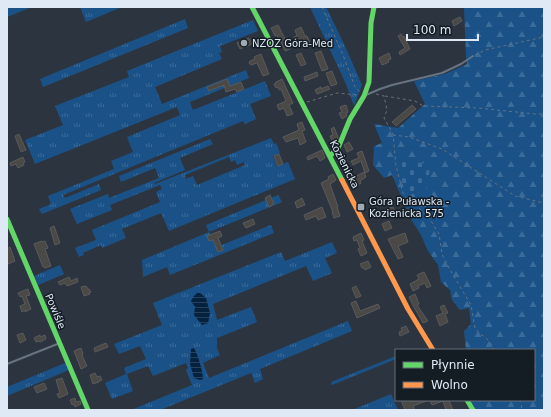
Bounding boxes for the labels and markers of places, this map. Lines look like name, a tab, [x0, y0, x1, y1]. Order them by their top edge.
marker: NZOZ Góra-Med	[239, 38, 249, 48]
place label: NZOZ Góra-Med	[252, 38, 333, 49]
place label: Góra Puławska - Kozienicka 575	[369, 196, 450, 219]
marker: Góra Puławska - Kozienicka 575	[356, 202, 366, 212]

